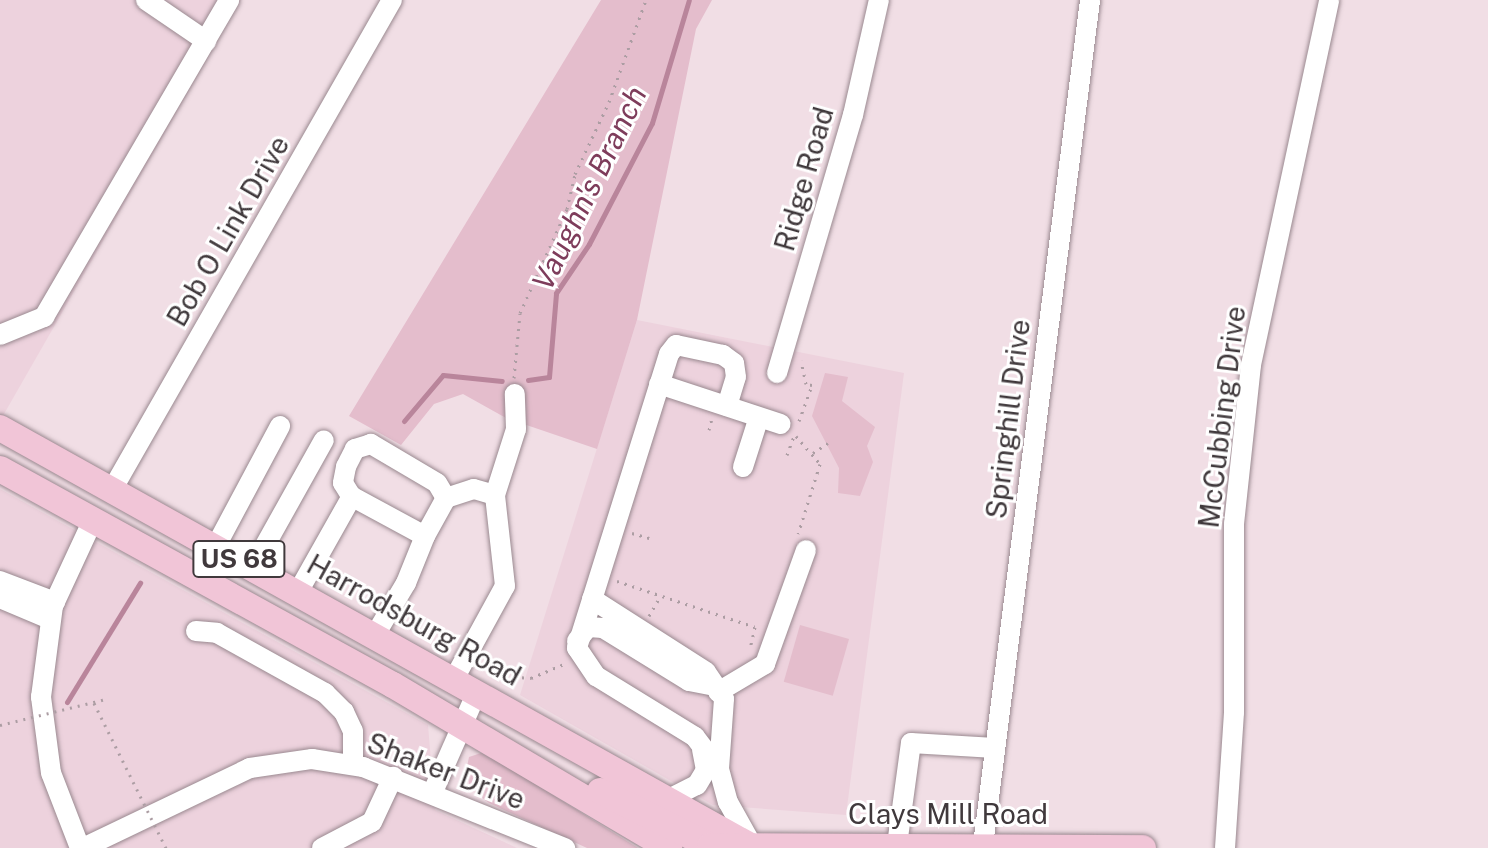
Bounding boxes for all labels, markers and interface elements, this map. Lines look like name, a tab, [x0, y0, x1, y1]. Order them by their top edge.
water label: Vaughn's Branch	[524, 80, 654, 296]
street label: Ridge Road	[767, 103, 841, 255]
street label: Bob O Link Drive	[160, 130, 296, 332]
street label: McCubbing Drive	[1192, 304, 1252, 530]
street label: Springhill Drive	[979, 317, 1037, 521]
road number: US 68	[191, 537, 287, 581]
street label: Harrodsburg Road	[301, 547, 527, 693]
street label: Shaker Drive	[362, 726, 530, 816]
street label: Clays Mill Road	[848, 797, 1048, 831]

